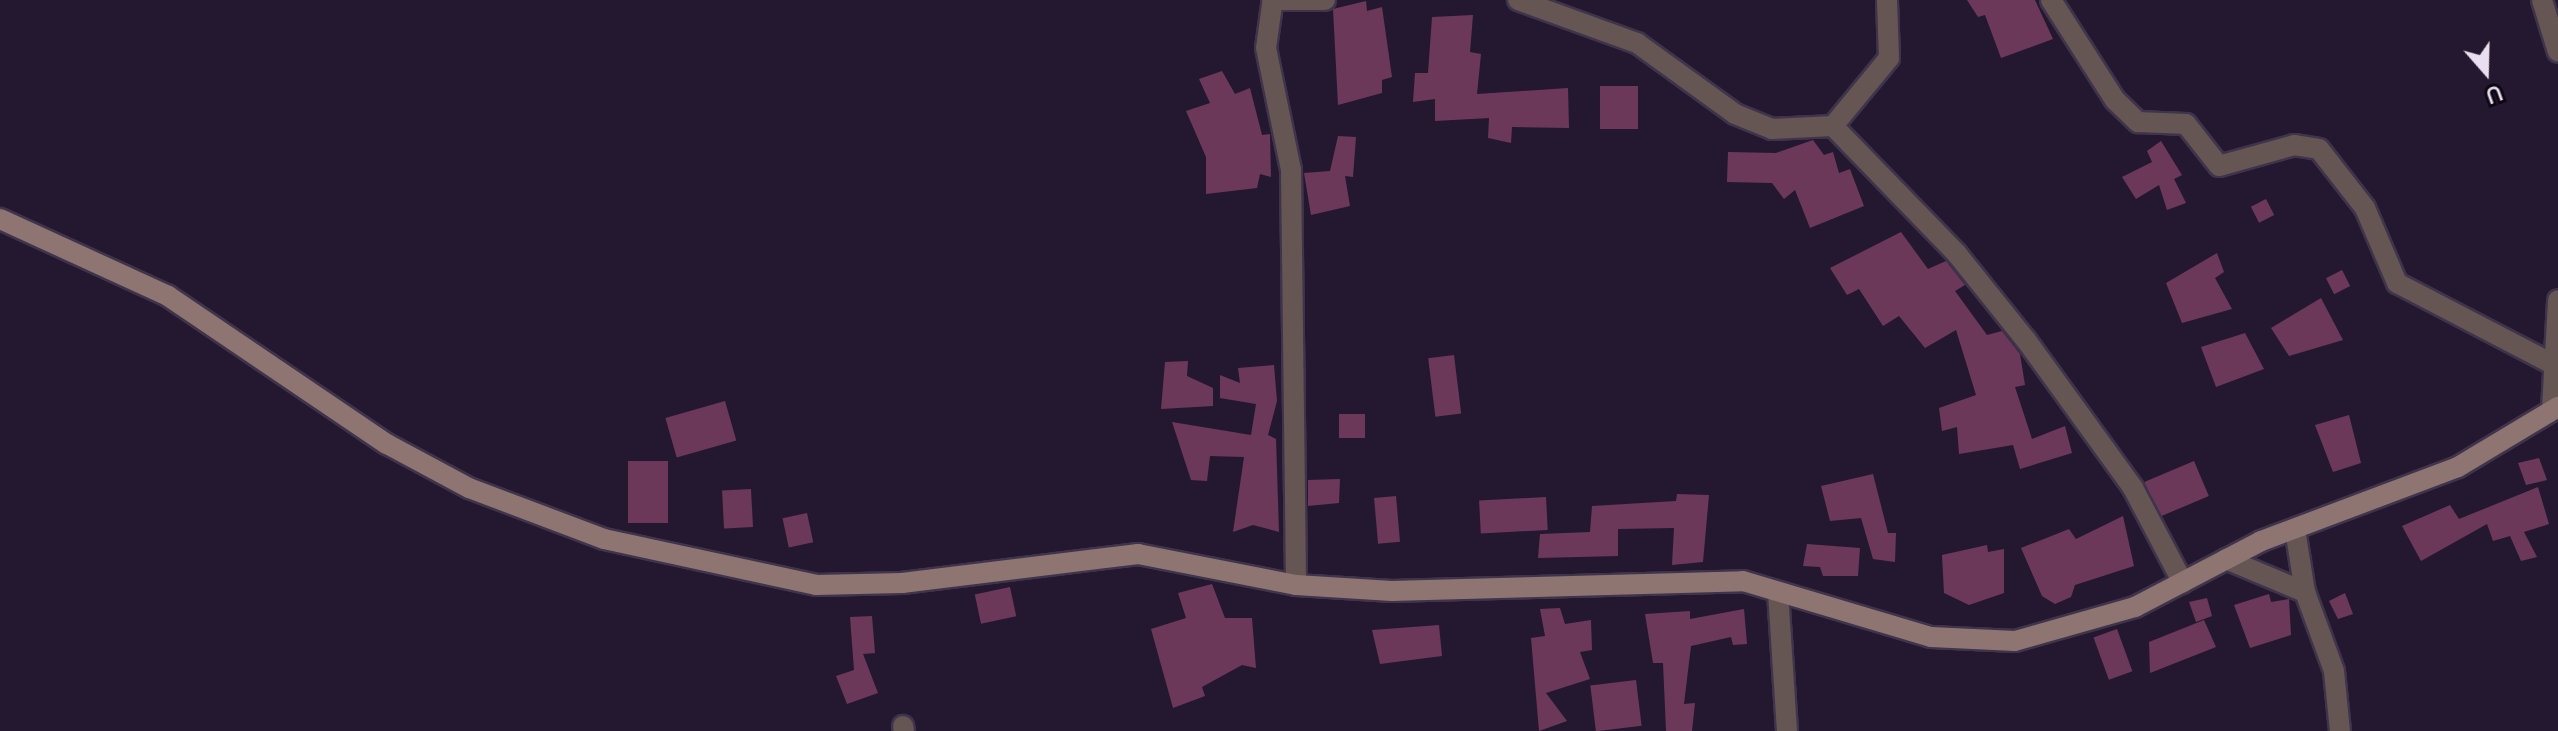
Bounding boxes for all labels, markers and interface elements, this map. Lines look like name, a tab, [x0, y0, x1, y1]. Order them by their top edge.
north arrow	[2446, 32, 2526, 112]
text: U	[2482, 78, 2507, 111]

